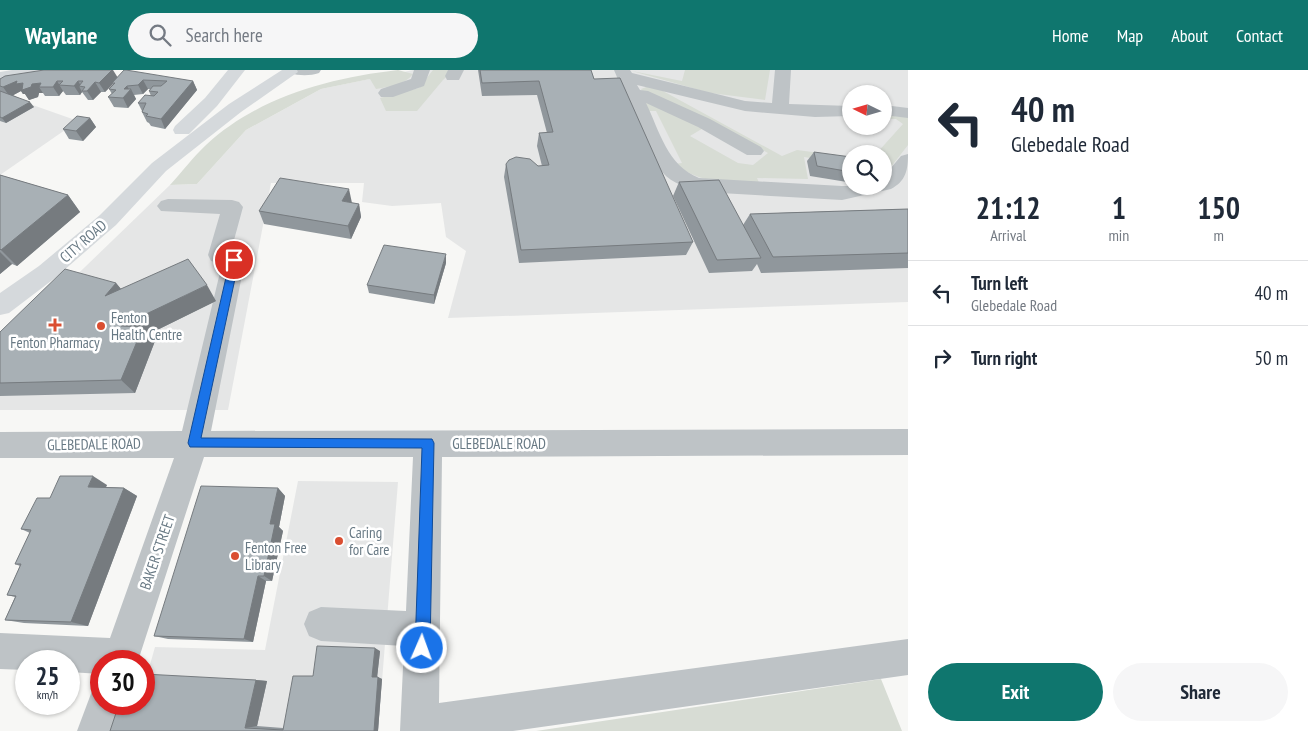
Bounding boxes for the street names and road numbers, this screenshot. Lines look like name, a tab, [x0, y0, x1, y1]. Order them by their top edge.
street label: CITY ROAD	[56, 215, 111, 267]
street label: GLEBEDALE ROAD	[47, 434, 141, 454]
street label: GLEBEDALE ROAD	[452, 434, 546, 453]
street label: BAKER STREET	[135, 512, 179, 592]

